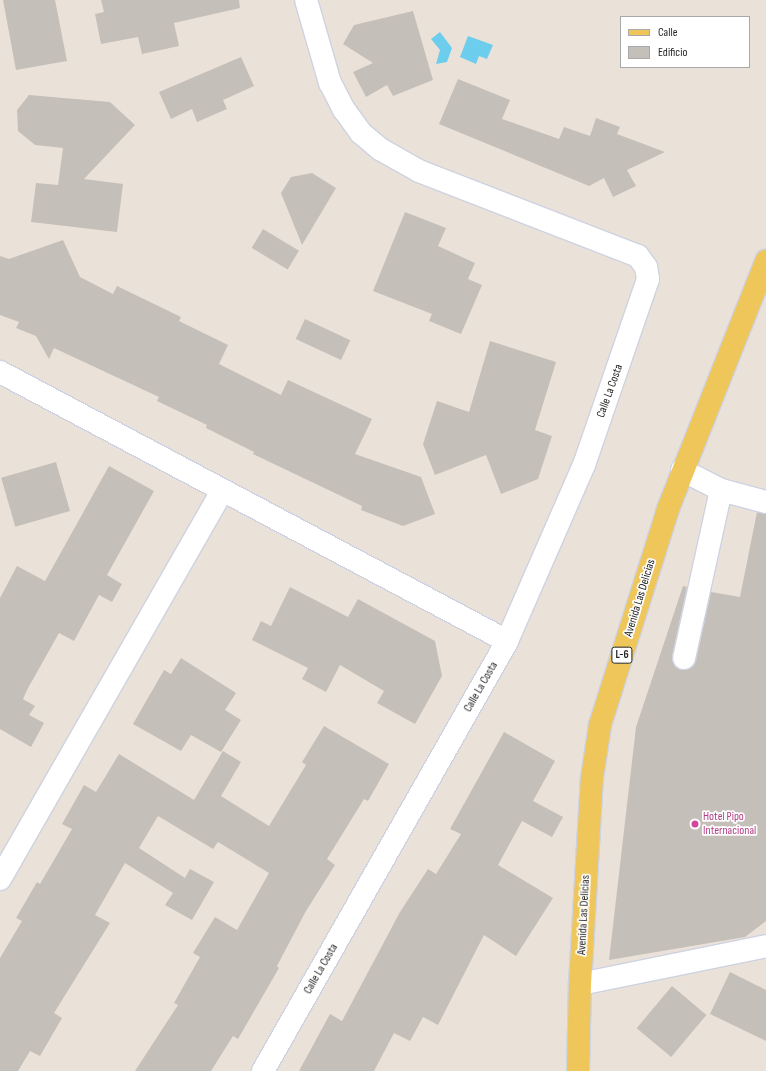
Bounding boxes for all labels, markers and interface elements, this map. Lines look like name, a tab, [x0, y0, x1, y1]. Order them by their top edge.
legend	[620, 16, 750, 68]
text: Calle	[658, 25, 678, 40]
text: Edificio	[658, 45, 687, 60]
street label: Calle La Costa	[594, 362, 626, 420]
street label: Avenida Las Delicias	[621, 558, 659, 638]
road number: L-6	[611, 646, 633, 664]
street label: Calle La Costa	[461, 659, 501, 715]
place label: Hotel Pipo Internacional	[703, 810, 756, 838]
marker: Hotel Pipo Internacional	[690, 819, 700, 829]
street label: Avenida Las Delicias	[575, 875, 593, 955]
street label: Calle La Costa	[301, 941, 341, 997]

